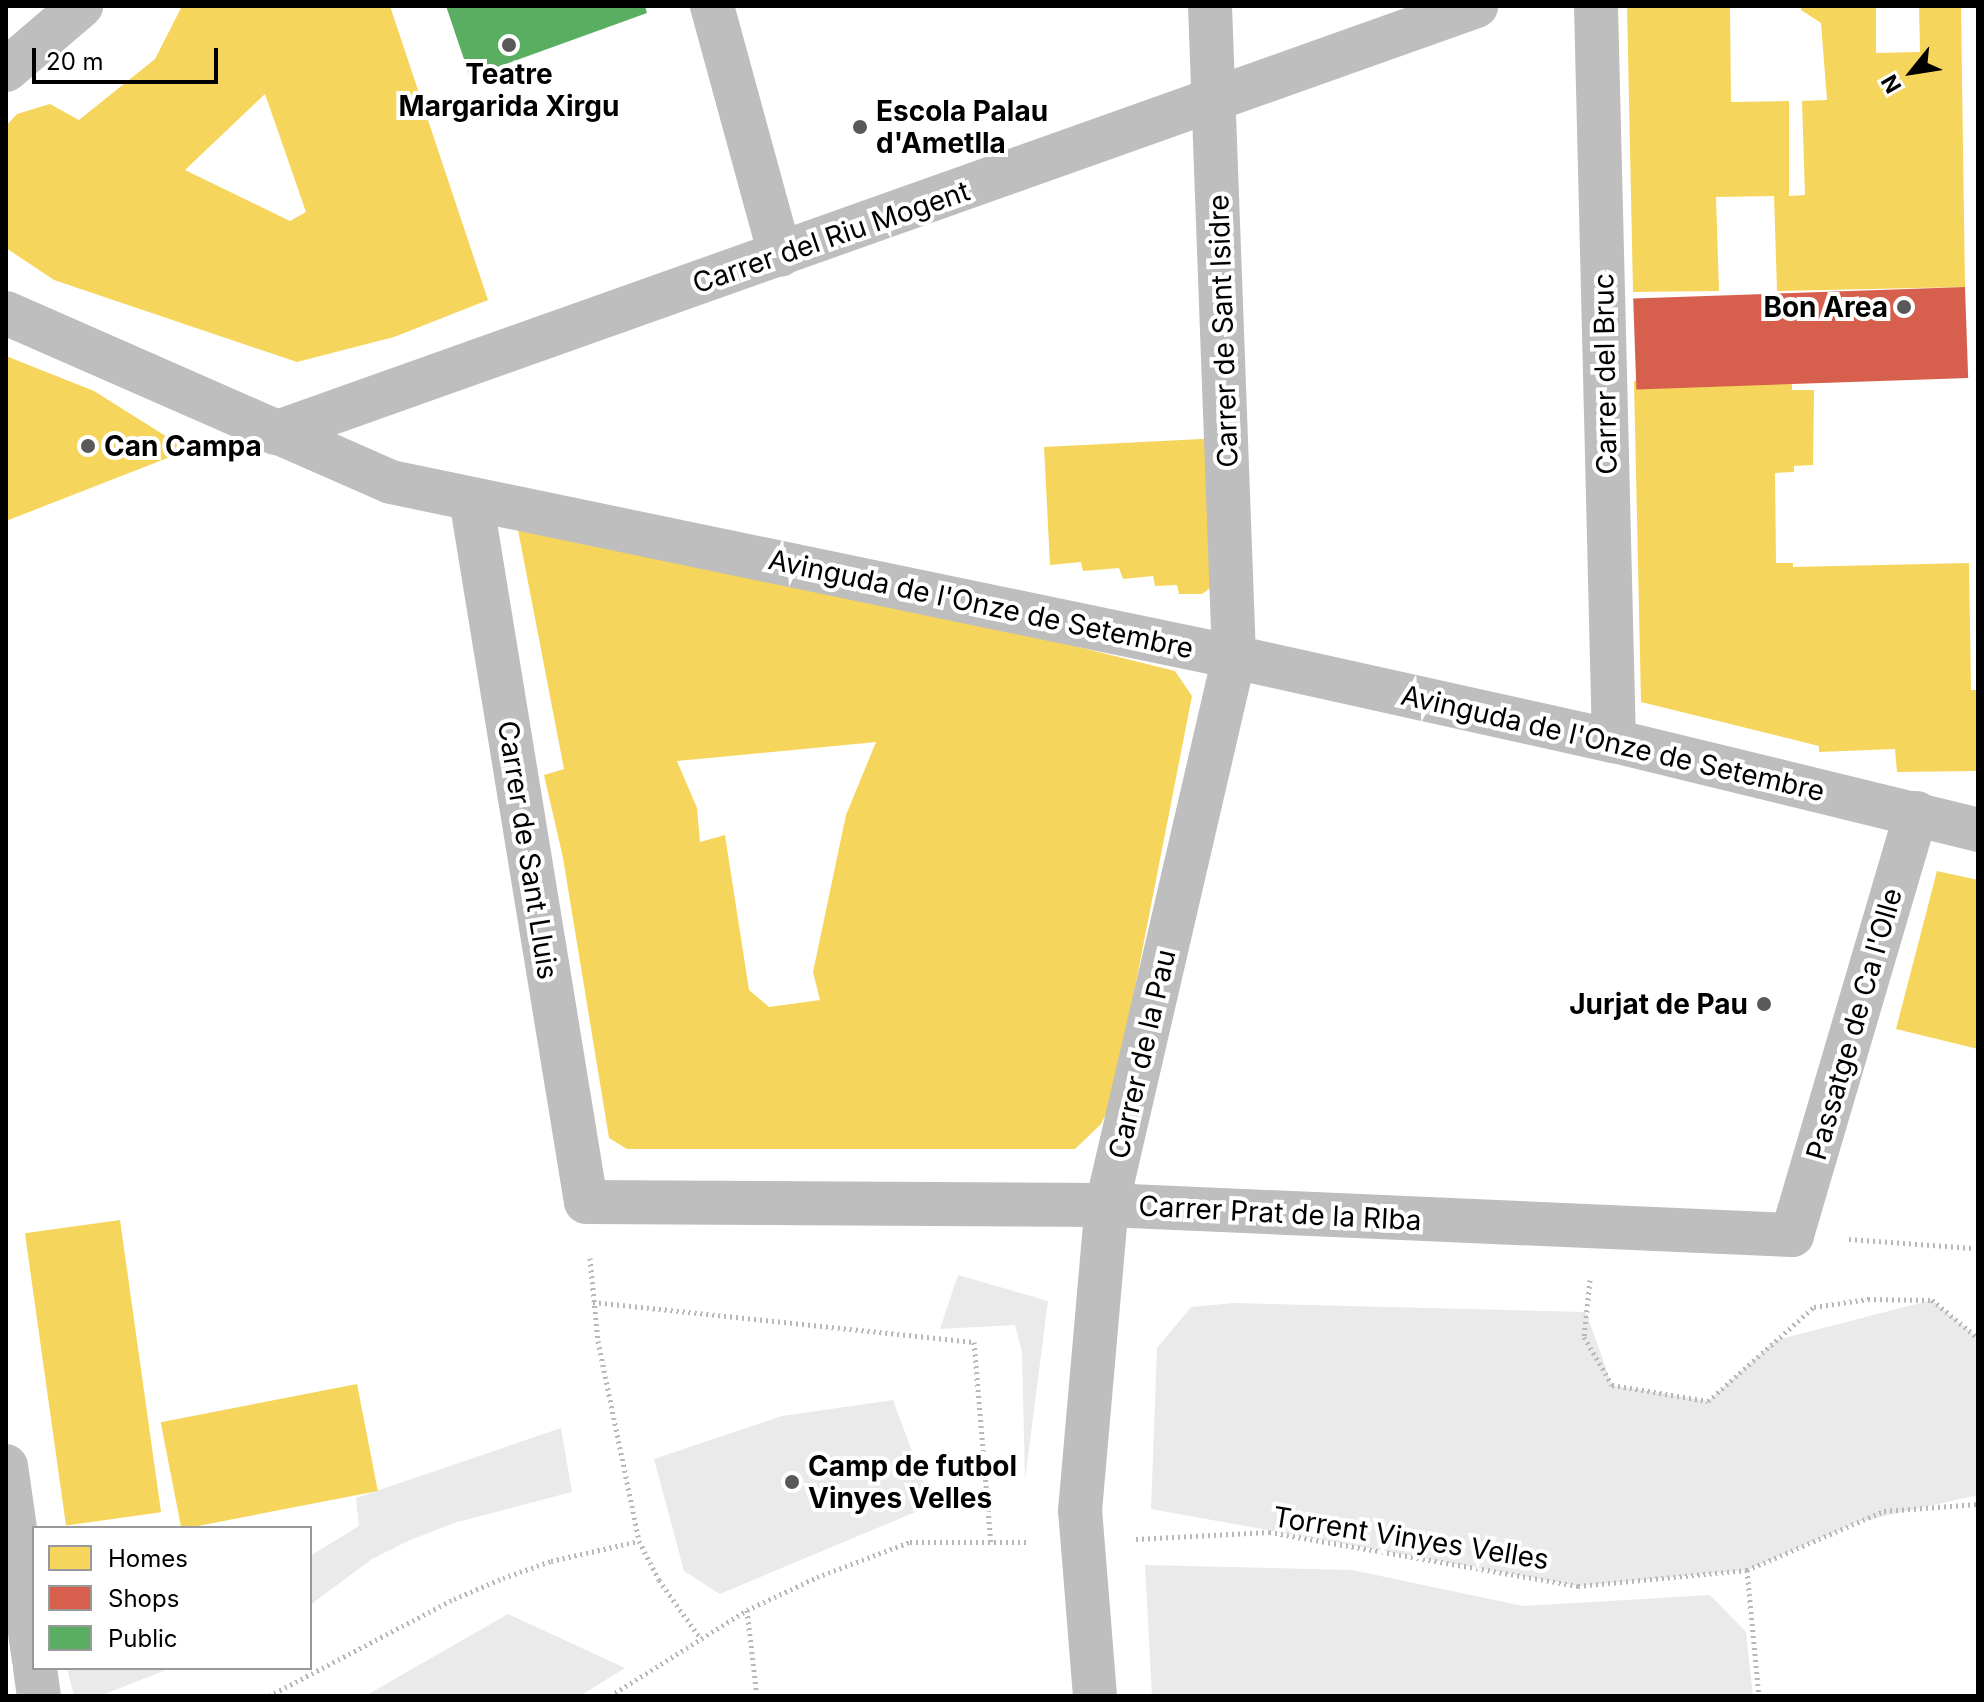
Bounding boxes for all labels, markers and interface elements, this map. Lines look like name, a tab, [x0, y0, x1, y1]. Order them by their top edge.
scale bar	[36, 32, 222, 82]
north arrow	[1872, 32, 1952, 112]
marker: Teatre Margarida Xirgu	[500, 36, 518, 54]
text: 20 m	[46, 47, 104, 76]
place label: Teatre Margarida Xirgu	[399, 57, 619, 123]
text: N	[1876, 70, 1907, 98]
place label: Escola Palau d'Ametlla	[876, 94, 1048, 160]
marker: Escola Palau d'Ametlla	[851, 118, 869, 136]
street label: Carrer del Riu Mogent	[688, 174, 974, 300]
street label: Carrer de Sant Isidre	[1201, 194, 1245, 468]
street label: Carrer del Bruc	[1586, 273, 1624, 475]
place label: Bon Area	[1763, 290, 1888, 324]
marker: Bon Area	[1895, 298, 1913, 316]
place label: Can Campa	[104, 429, 262, 463]
marker: Can Campa	[79, 437, 97, 455]
street label: Avinguda de l'Onze de Setembre	[765, 542, 1197, 666]
street label: Avinguda de l'Onze de Setembre	[1398, 678, 1828, 808]
street label: Carrer de Sant Lluis	[491, 718, 565, 982]
street label: Passatge de Ca l'Olle	[1799, 884, 1909, 1164]
street label: Carrer de la Pau	[1102, 946, 1182, 1162]
place label: Jurjat de Pau	[1569, 987, 1748, 1021]
marker: Jurjat de Pau	[1755, 995, 1773, 1013]
street label: Carrer Prat de la RIba	[1138, 1189, 1422, 1237]
place label: Camp de futbol Vinyes Velles	[808, 1449, 1017, 1515]
marker: Camp de futbol Vinyes Velles	[783, 1473, 801, 1491]
street label: Torrent Vinyes Velles	[1271, 1500, 1551, 1576]
legend	[32, 1526, 312, 1670]
text: Homes	[108, 1544, 188, 1573]
text: Shops	[108, 1584, 179, 1613]
text: Public	[108, 1624, 178, 1653]

